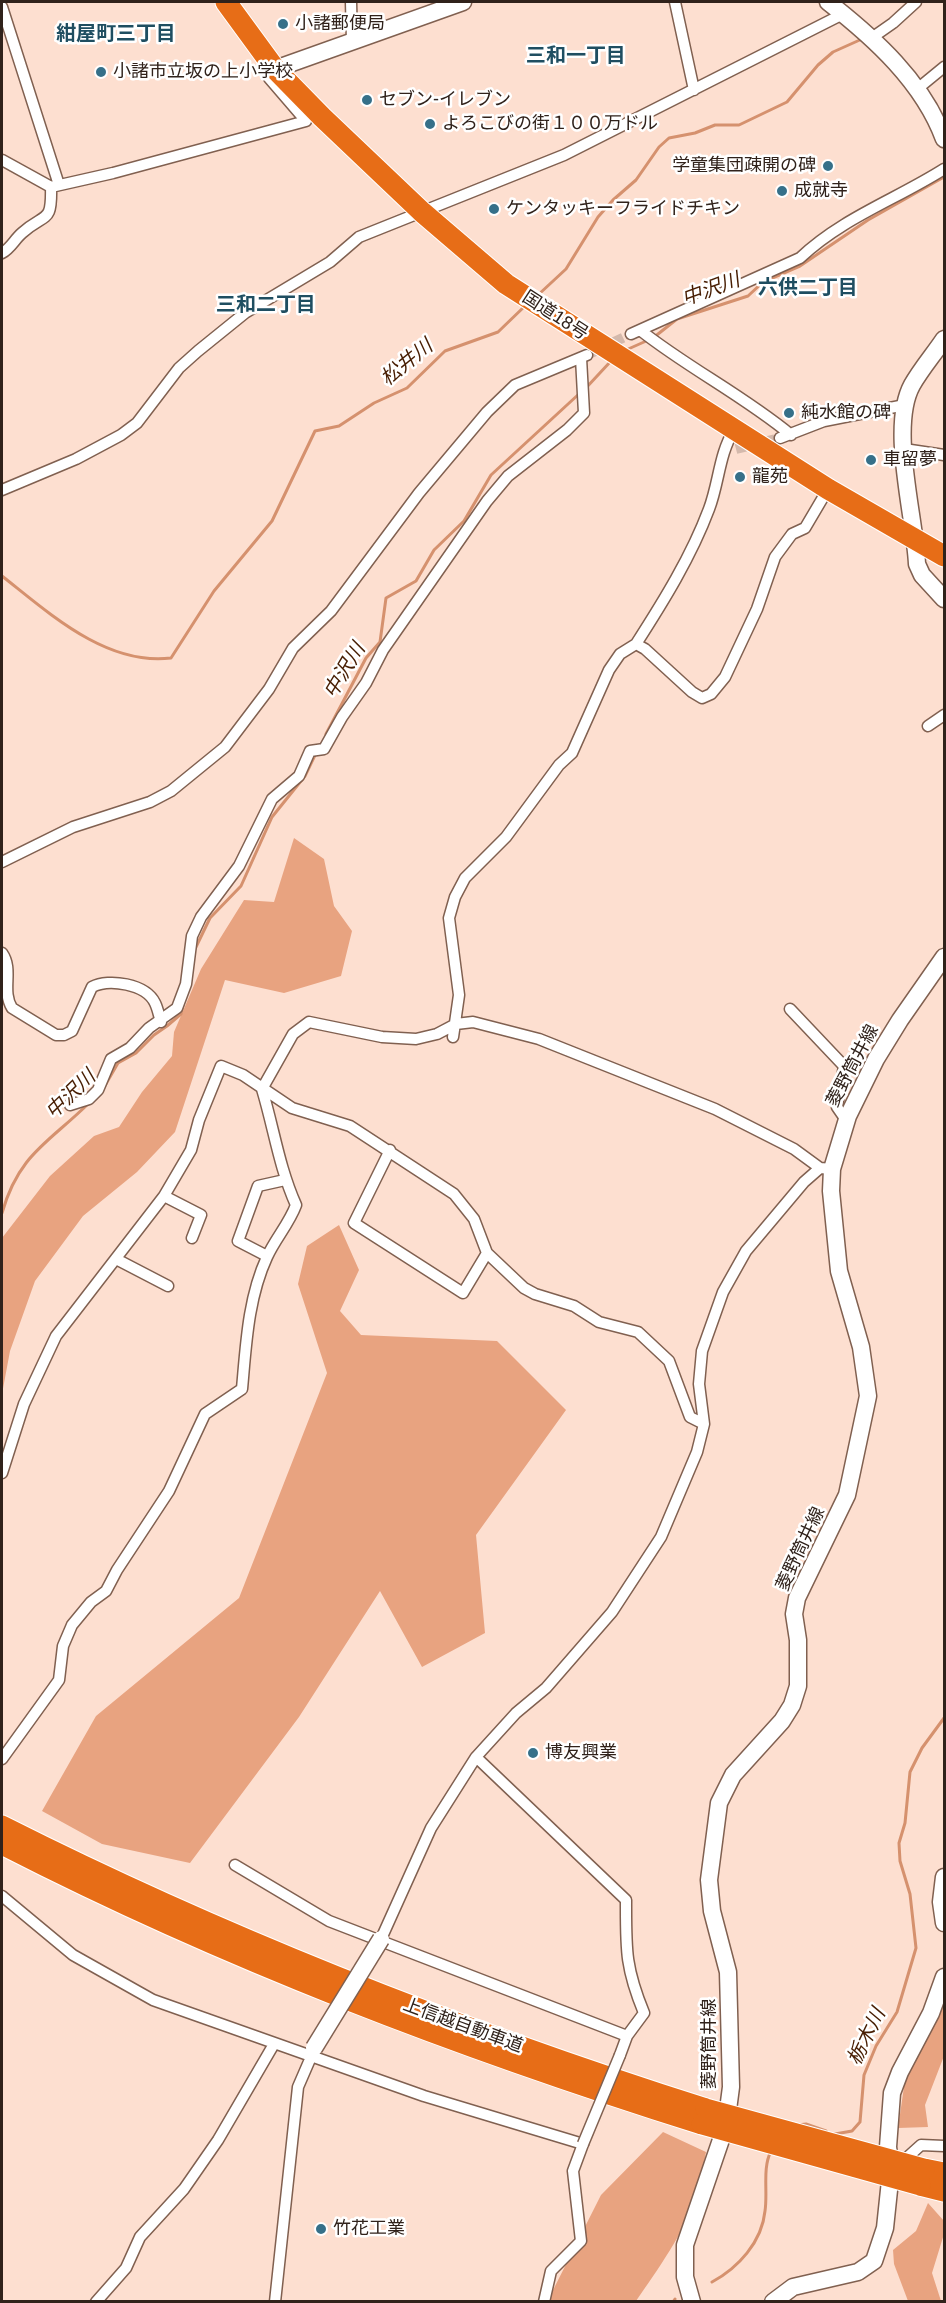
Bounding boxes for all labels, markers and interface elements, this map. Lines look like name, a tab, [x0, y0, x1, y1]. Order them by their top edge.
place label: 小諸郵便局	[295, 13, 385, 35]
marker: 小諸郵便局	[276, 17, 290, 31]
district label: 紺屋町三丁目	[56, 22, 176, 46]
district label: 三和一丁目	[526, 44, 626, 68]
place label: 小諸市立坂の上小学校	[113, 61, 293, 83]
marker: 小諸市立坂の上小学校	[94, 65, 108, 79]
place label: セブン-イレブン	[379, 89, 511, 111]
marker: セブン-イレブン	[360, 93, 374, 107]
place label: よろこびの街１００万ドル	[442, 113, 658, 135]
marker: よろこびの街１００万ドル	[423, 117, 437, 131]
place label: 学童集団疎開の碑	[672, 155, 816, 177]
marker: 学童集団疎開の碑	[821, 159, 835, 173]
place label: 成就寺	[794, 180, 848, 202]
marker: 成就寺	[775, 184, 789, 198]
place label: ケンタッキーフライドチキン	[506, 198, 740, 220]
marker: ケンタッキーフライドチキン	[487, 202, 501, 216]
water label: 中沢川	[679, 268, 743, 312]
district label: 六供二丁目	[758, 276, 858, 300]
street label: 国道18号	[518, 287, 592, 345]
district label: 三和二丁目	[216, 293, 316, 317]
water label: 松井川	[376, 335, 438, 391]
place label: 純水館の碑	[801, 402, 891, 424]
marker: 純水館の碑	[782, 406, 796, 420]
place label: 車留夢	[883, 449, 937, 471]
marker: 車留夢	[864, 453, 878, 467]
place label: 龍苑	[752, 466, 788, 488]
marker: 龍苑	[733, 470, 747, 484]
water label: 中沢川	[319, 639, 371, 703]
street label: 菱野筒井線	[822, 1021, 884, 1111]
water label: 中沢川	[41, 1066, 101, 1124]
street label: 菱野筒井線	[772, 1504, 830, 1594]
place label: 博友興業	[545, 1742, 617, 1764]
marker: 博友興業	[526, 1746, 540, 1760]
street label: 上信越自動車道	[400, 1994, 526, 2058]
street label: 菱野筒井線	[699, 1999, 721, 2089]
water label: 栃木川	[843, 2005, 891, 2069]
place label: 竹花工業	[333, 2218, 405, 2240]
marker: 竹花工業	[314, 2222, 328, 2236]

